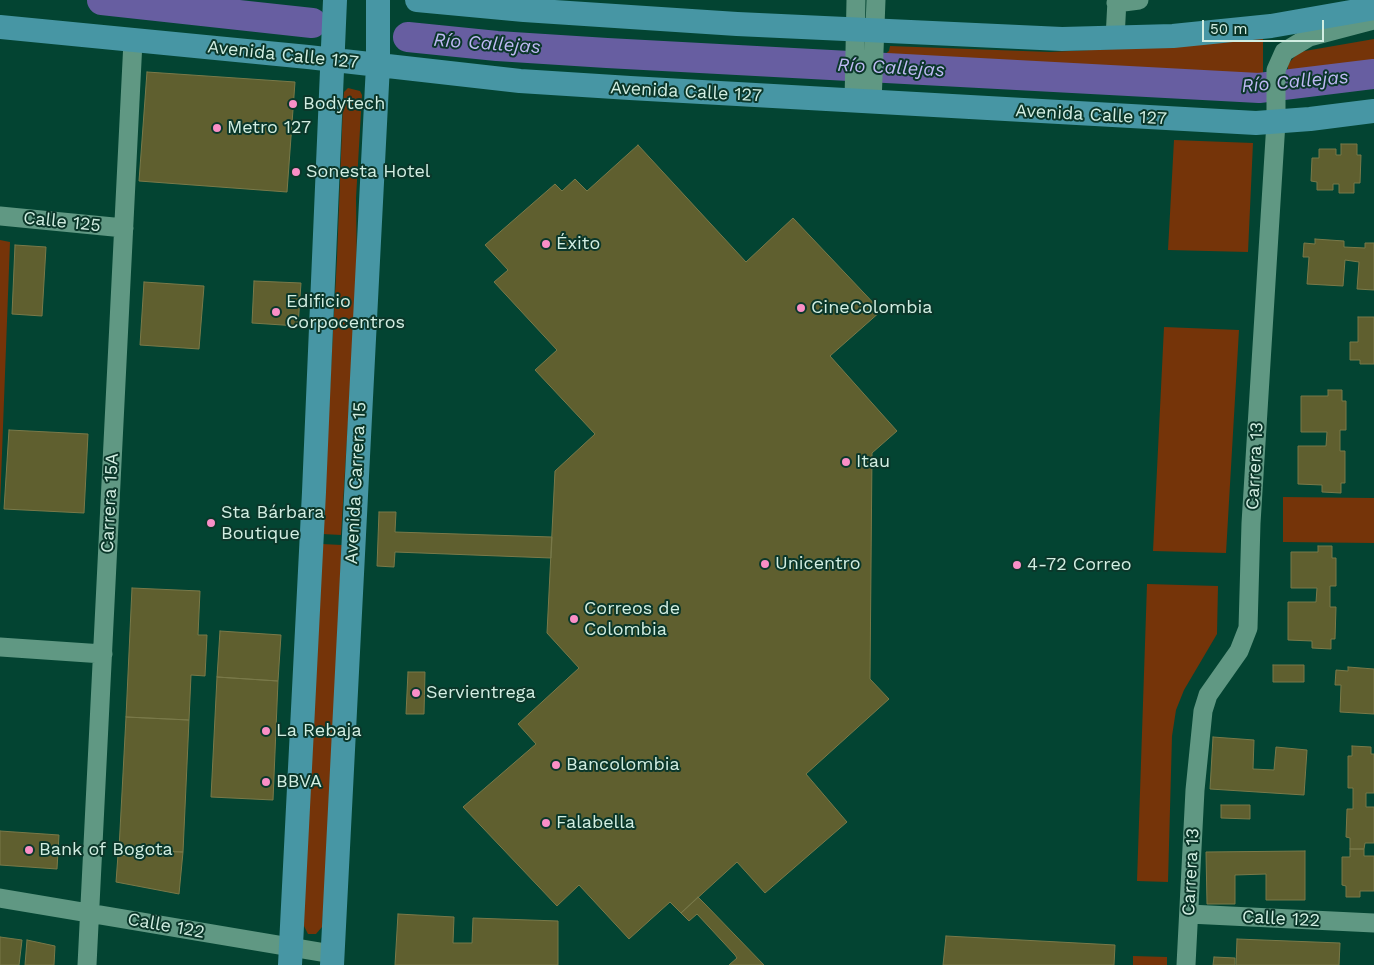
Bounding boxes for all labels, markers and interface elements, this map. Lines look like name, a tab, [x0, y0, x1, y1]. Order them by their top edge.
scale bar	[1204, 10, 1326, 42]
text: 50 m	[1210, 20, 1247, 38]
water label: Río Callejas	[433, 29, 541, 59]
street label: Avenida Calle 127	[206, 36, 360, 74]
water label: Río Callejas	[837, 54, 945, 82]
water label: Río Callejas	[1240, 66, 1350, 98]
street label: Avenida Calle 127	[610, 77, 762, 107]
place label: Bodytech	[303, 93, 385, 115]
marker: Bodytech	[287, 98, 299, 110]
street label: Avenida Calle 127	[1015, 100, 1167, 130]
place label: Metro 127	[227, 117, 311, 139]
marker: Metro 127	[211, 122, 223, 134]
place label: Sonesta Hotel	[306, 161, 430, 183]
marker: Sonesta Hotel	[290, 166, 302, 178]
street label: Calle 125	[22, 207, 102, 237]
place label: Éxito	[556, 233, 600, 255]
marker: Éxito	[540, 238, 552, 250]
place label: Edificio Corpocentros	[286, 291, 405, 334]
place label: CineColombia	[811, 297, 933, 319]
marker: CineColombia	[795, 302, 807, 314]
marker: Edificio Corpocentros	[270, 306, 282, 318]
street label: Avenida Carrera 15	[341, 401, 371, 565]
street label: Carrera 13	[1242, 421, 1268, 511]
place label: Itau	[856, 451, 890, 473]
street label: Carrera 15A	[97, 452, 123, 554]
marker: Itau	[840, 456, 852, 468]
place label: Sta Bárbara Boutique	[221, 502, 324, 544]
marker: Sta Bárbara Boutique	[205, 517, 217, 529]
place label: Unicentro	[775, 553, 860, 575]
place label: 4-72 Correo	[1027, 554, 1132, 576]
marker: Unicentro	[759, 558, 771, 570]
marker: 4-72 Correo	[1011, 559, 1023, 571]
place label: Correos de Colombia	[584, 598, 680, 640]
marker: Correos de Colombia	[568, 613, 580, 625]
place label: Servientrega	[426, 682, 536, 704]
marker: Servientrega	[410, 687, 422, 699]
place label: La Rebaja	[276, 720, 362, 742]
marker: La Rebaja	[260, 725, 272, 737]
place label: Bancolombia	[566, 754, 680, 776]
marker: Bancolombia	[550, 759, 562, 771]
place label: BBVA	[276, 771, 322, 793]
marker: BBVA	[260, 776, 272, 788]
place label: Falabella	[556, 812, 635, 834]
marker: Falabella	[540, 817, 552, 829]
street label: Carrera 13	[1178, 827, 1204, 917]
place label: Bank of Bogota	[39, 839, 173, 861]
marker: Bank of Bogota	[23, 844, 35, 856]
street label: Calle 122	[1241, 906, 1321, 932]
street label: Calle 122	[126, 909, 206, 943]

